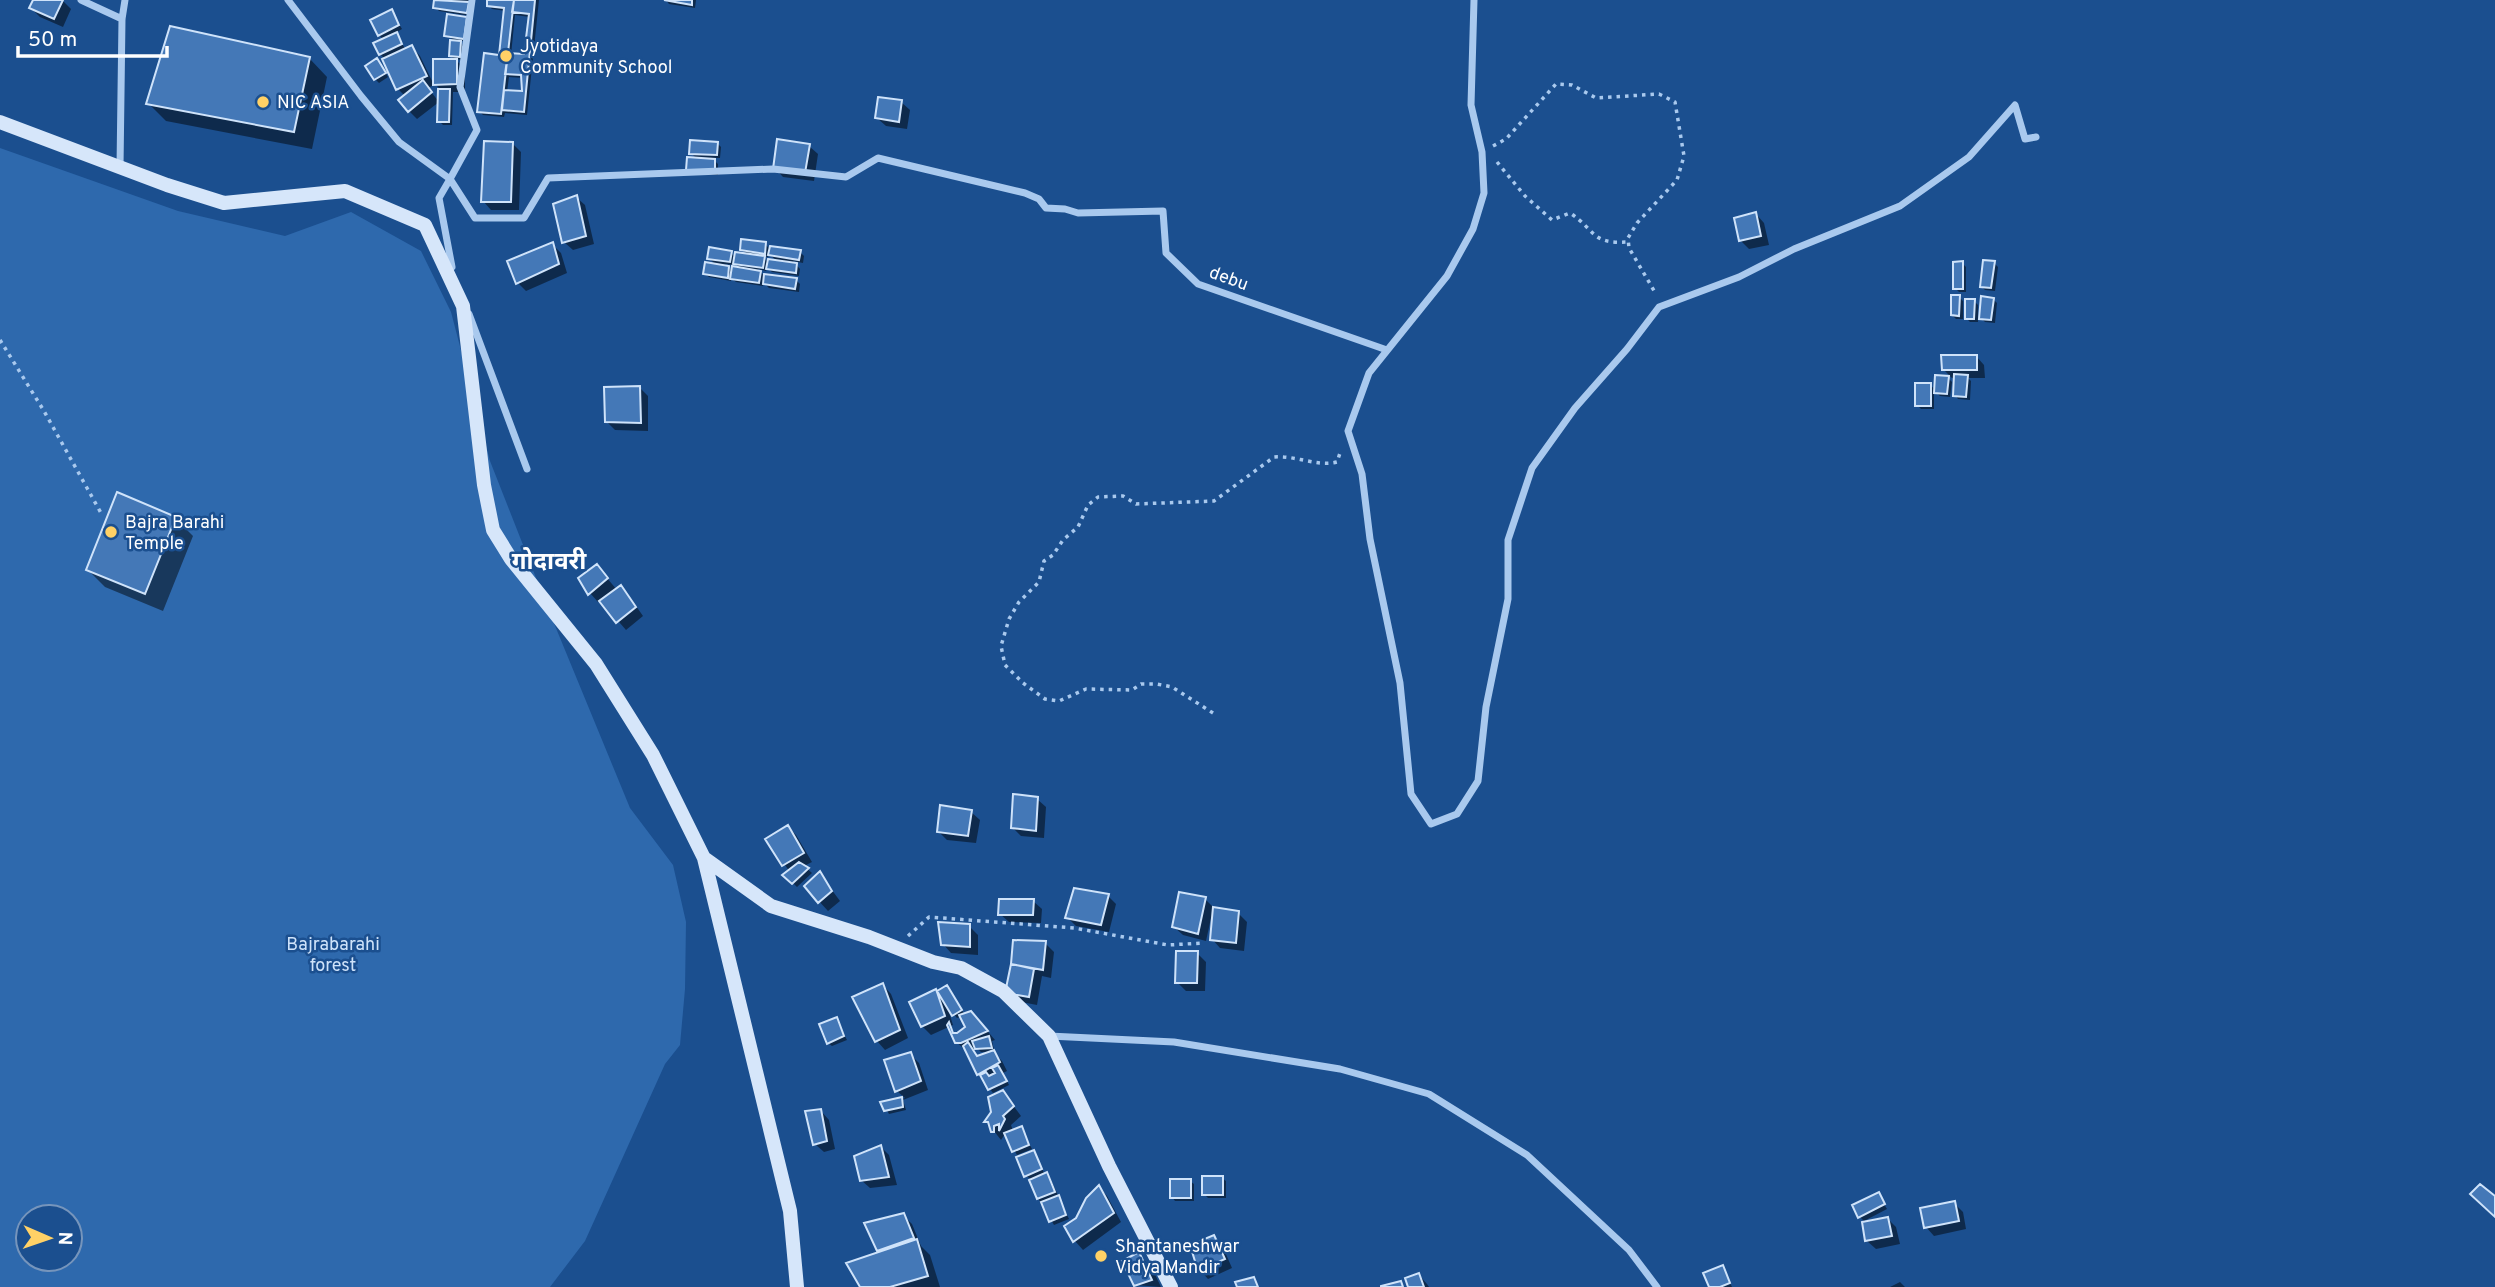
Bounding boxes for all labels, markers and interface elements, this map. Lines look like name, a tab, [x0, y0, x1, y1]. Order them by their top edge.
scale bar	[18, 14, 166, 58]
text: 50 m	[28, 27, 77, 54]
place label: Jyotidaya Community School	[520, 36, 673, 80]
marker: Jyotidaya Community School	[498, 48, 514, 64]
place label: NIC ASIA	[277, 92, 350, 115]
marker: NIC ASIA	[255, 94, 271, 110]
street label: debu	[1206, 262, 1251, 297]
place label: Bajra Barahi Temple	[125, 512, 224, 556]
marker: Bajra Barahi Temple	[103, 524, 119, 540]
district label: गोदावरी	[512, 547, 587, 578]
park label: Bajrabarahi forest	[286, 934, 380, 978]
north arrow	[14, 1203, 84, 1273]
text: N	[52, 1231, 76, 1246]
place label: Shantaneshwar Vidya Mandir	[1115, 1236, 1240, 1280]
marker: Shantaneshwar Vidya Mandir	[1093, 1248, 1109, 1264]

